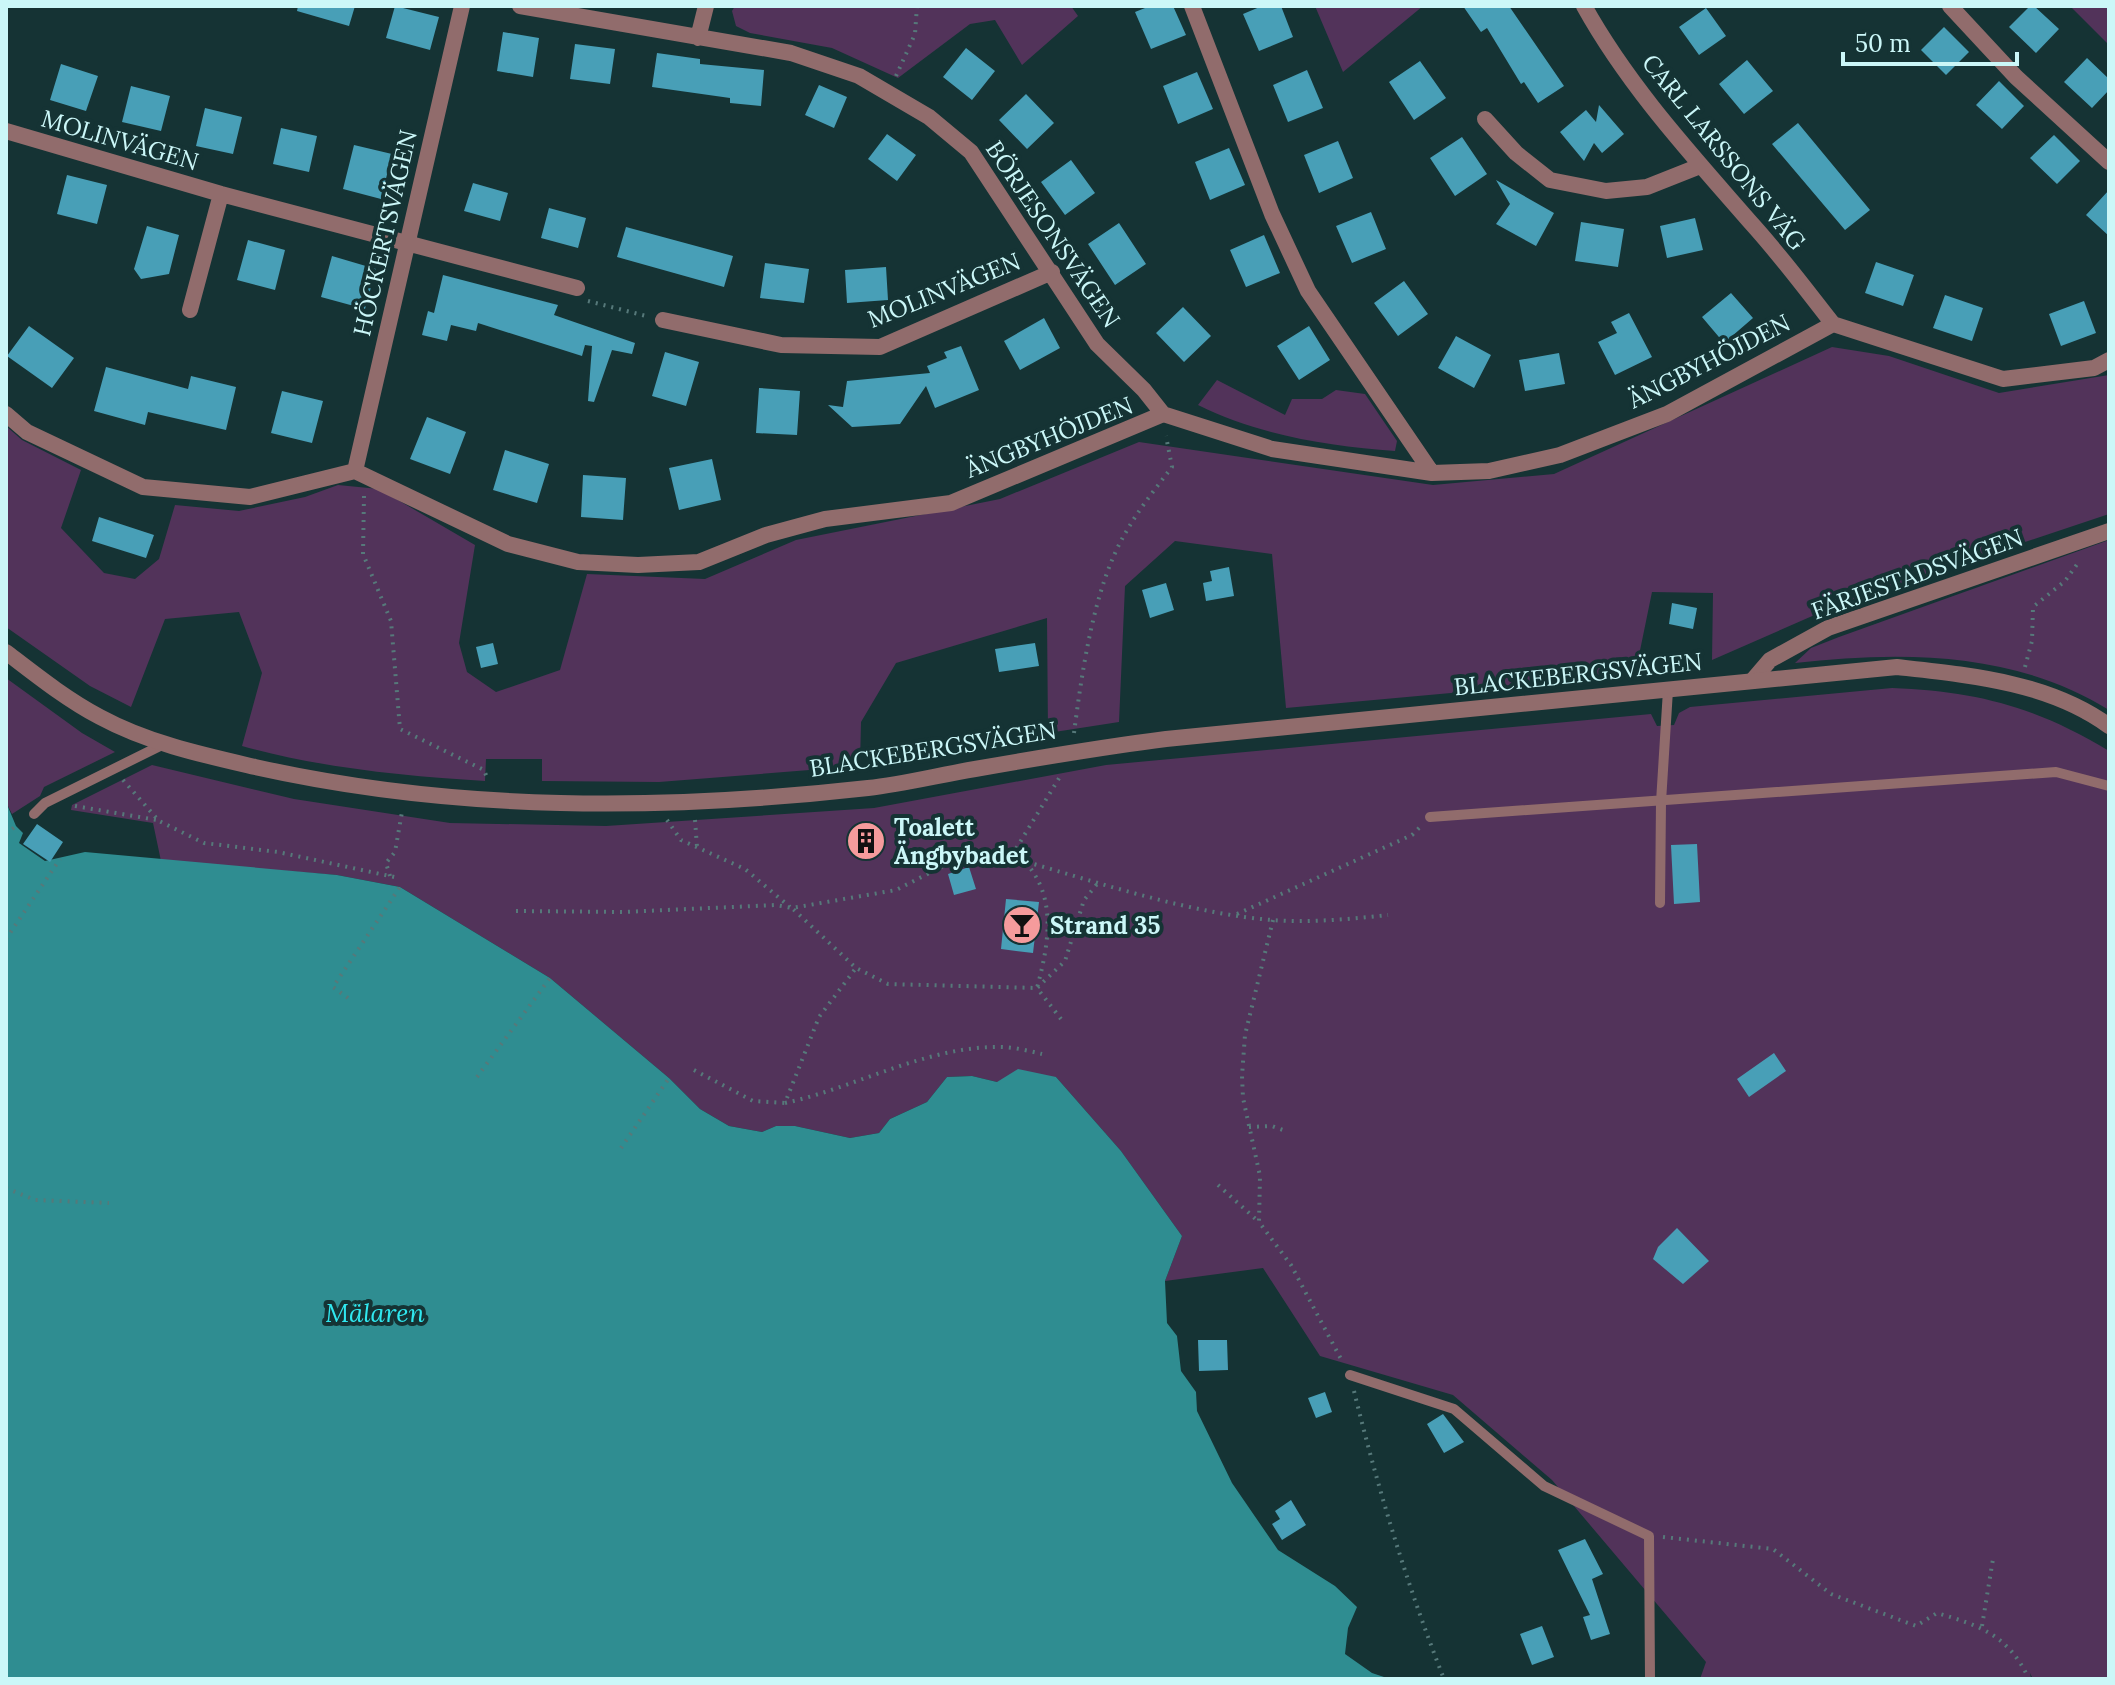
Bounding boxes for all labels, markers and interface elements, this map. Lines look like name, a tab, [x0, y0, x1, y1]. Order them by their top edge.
scale bar	[1843, 16, 2017, 66]
text: 50 m	[1855, 28, 1911, 59]
street label: CARL LARSSONS VÄG	[1635, 48, 1813, 256]
street label: MOLINVÄGEN	[38, 103, 202, 177]
street label: HÖCKERTSVÄGEN	[346, 127, 424, 339]
street label: BÖRJESONSVÄGEN	[979, 135, 1127, 333]
street label: MOLINVÄGEN	[863, 245, 1025, 335]
street label: ÄNGBYHÖJDEN	[1622, 307, 1795, 416]
street label: ÄNGBYHÖJDEN	[960, 389, 1137, 485]
street label: FÄRJESTADSVÄGEN	[1807, 521, 2027, 627]
street label: BLACKEBERGSVÄGEN	[1452, 646, 1704, 702]
street label: BLACKEBERGSVÄGEN	[807, 714, 1059, 784]
place label: Toalett Ängbybadet	[894, 812, 1030, 871]
building icon: Toalett Ängbybadet	[845, 820, 887, 862]
bar icon: Strand 35	[1001, 904, 1043, 946]
place label: Strand 35	[1050, 910, 1160, 941]
water label: Mälaren	[325, 1296, 425, 1329]

